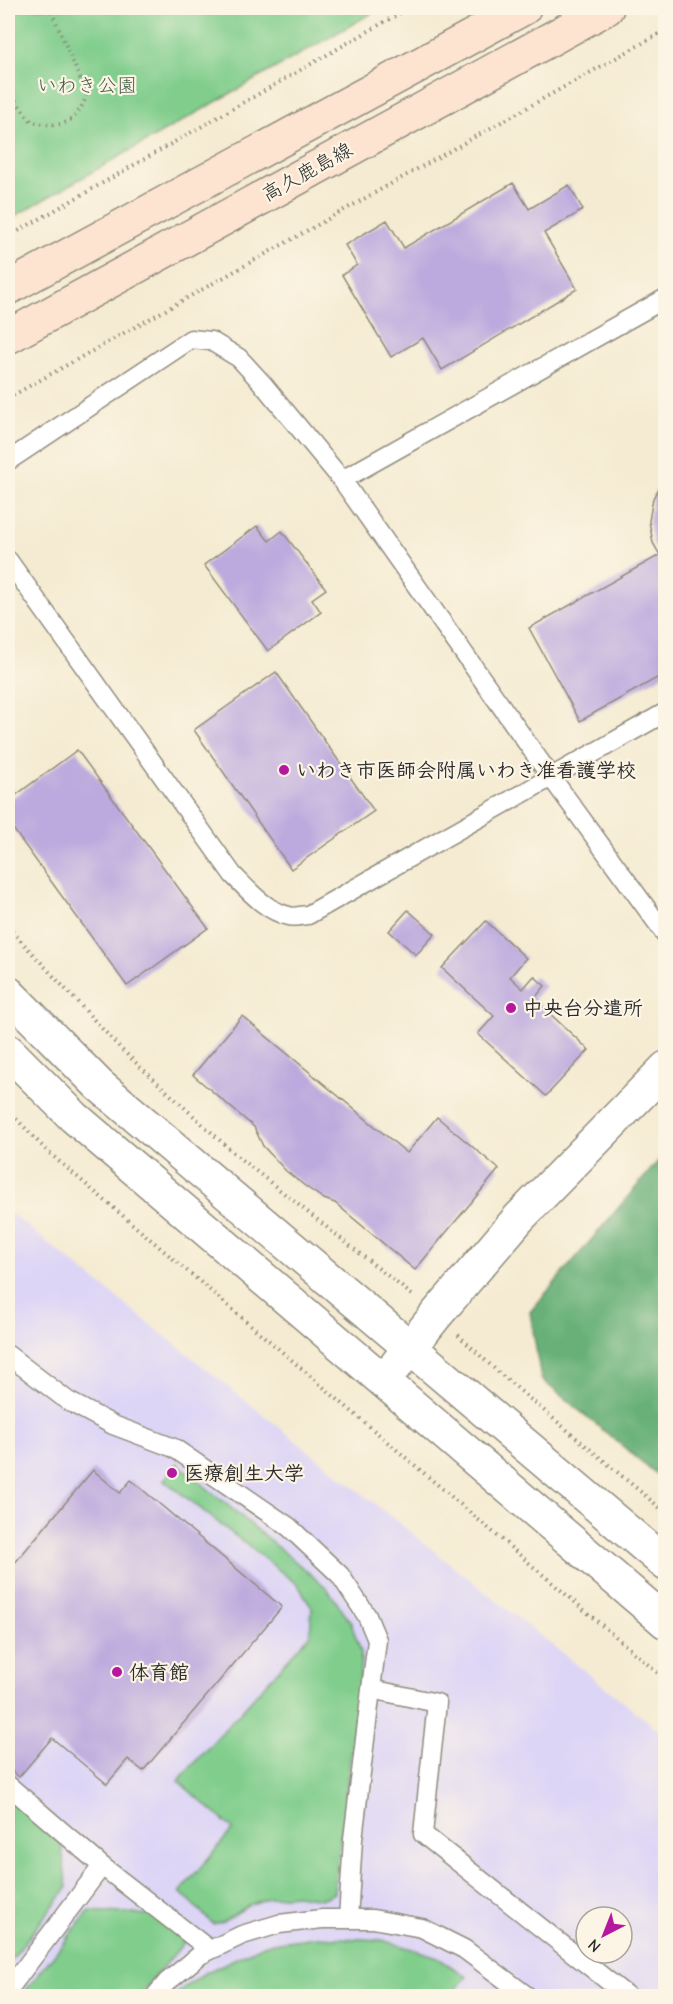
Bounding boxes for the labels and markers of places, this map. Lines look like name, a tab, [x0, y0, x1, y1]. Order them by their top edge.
place label: いわき市医師会附属いわき准看護学校	[296, 759, 636, 782]
marker: いわき市医師会附属いわき准看護学校	[277, 763, 291, 777]
place label: 中央台分遣所	[523, 997, 643, 1020]
marker: 中央台分遣所	[504, 1001, 518, 1015]
place label: 医療創生大学	[184, 1462, 304, 1485]
marker: 医療創生大学	[165, 1466, 179, 1480]
place label: 体育館	[129, 1661, 189, 1684]
marker: 体育館	[110, 1665, 124, 1679]

